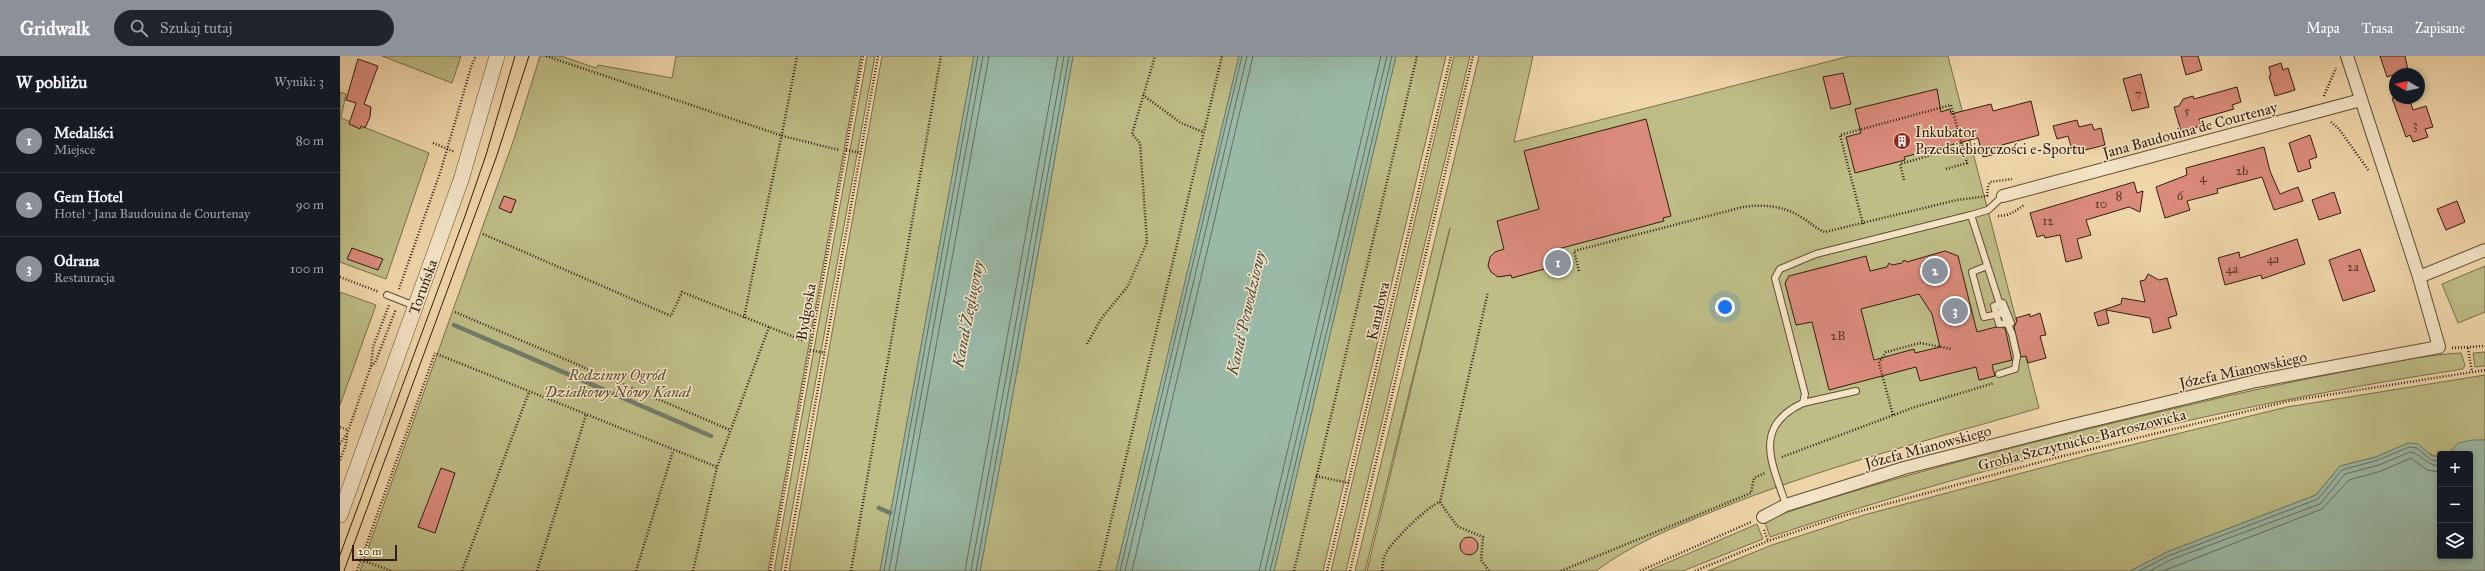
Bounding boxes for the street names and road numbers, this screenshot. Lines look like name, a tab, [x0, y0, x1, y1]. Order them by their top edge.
street label: Jana Baudouina de Courtenay	[2099, 98, 2281, 164]
street label: Toruńska	[405, 256, 441, 317]
street label: Kanałowa	[1363, 280, 1394, 342]
street label: Bydgoska	[792, 281, 820, 342]
street label: Józefa Mianowskiego	[2176, 348, 2309, 394]
street label: Grobla Szczytnicko-Bartoszowicka	[1976, 405, 2188, 475]
street label: Józefa Mianowskiego	[1861, 421, 1994, 474]

